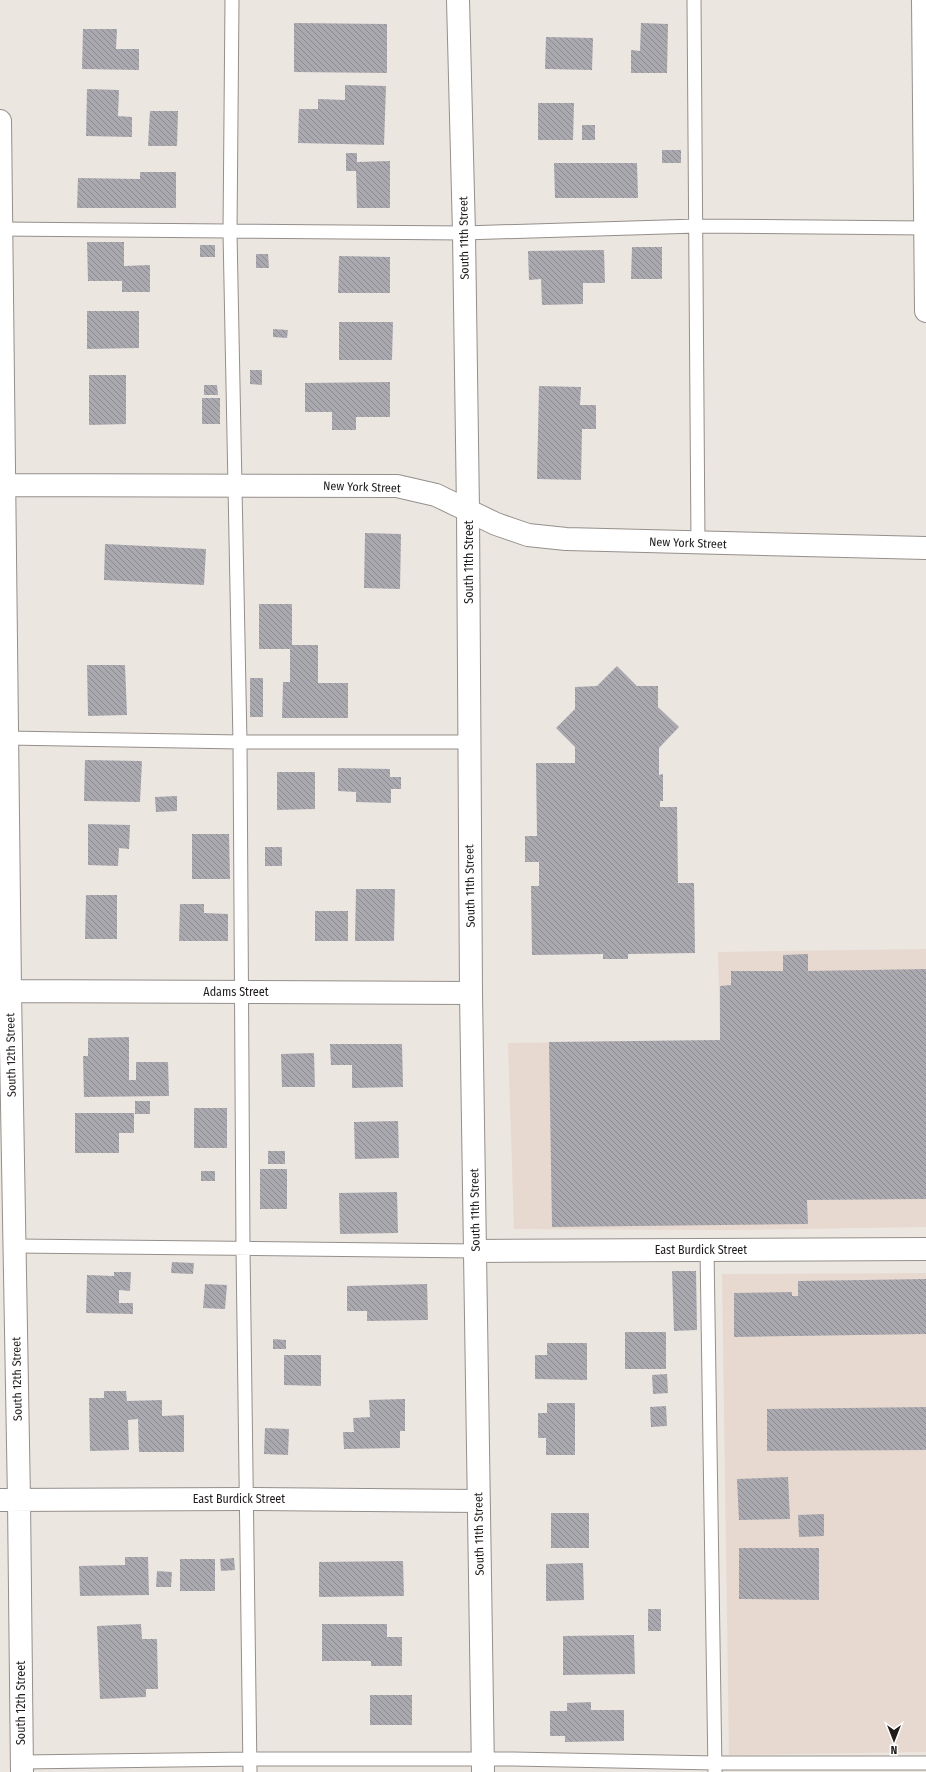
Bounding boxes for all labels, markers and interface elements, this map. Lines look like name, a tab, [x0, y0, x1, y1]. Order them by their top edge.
street label: South 11th Street	[456, 196, 472, 280]
street label: New York Street	[323, 479, 401, 495]
street label: South 11th Street	[462, 520, 476, 604]
street label: New York Street	[649, 535, 727, 551]
street label: South 11th Street	[462, 844, 478, 928]
street label: Adams Street	[203, 985, 269, 999]
street label: South 12th Street	[3, 1013, 19, 1097]
street label: South 11th Street	[467, 1168, 483, 1252]
street label: East Burdick Street	[655, 1243, 747, 1257]
street label: South 12th Street	[9, 1337, 25, 1421]
street label: East Burdick Street	[193, 1492, 285, 1506]
street label: South 11th Street	[471, 1492, 487, 1576]
street label: South 12th Street	[14, 1661, 28, 1745]
north arrow	[874, 1720, 914, 1760]
text: N	[891, 1743, 897, 1756]

